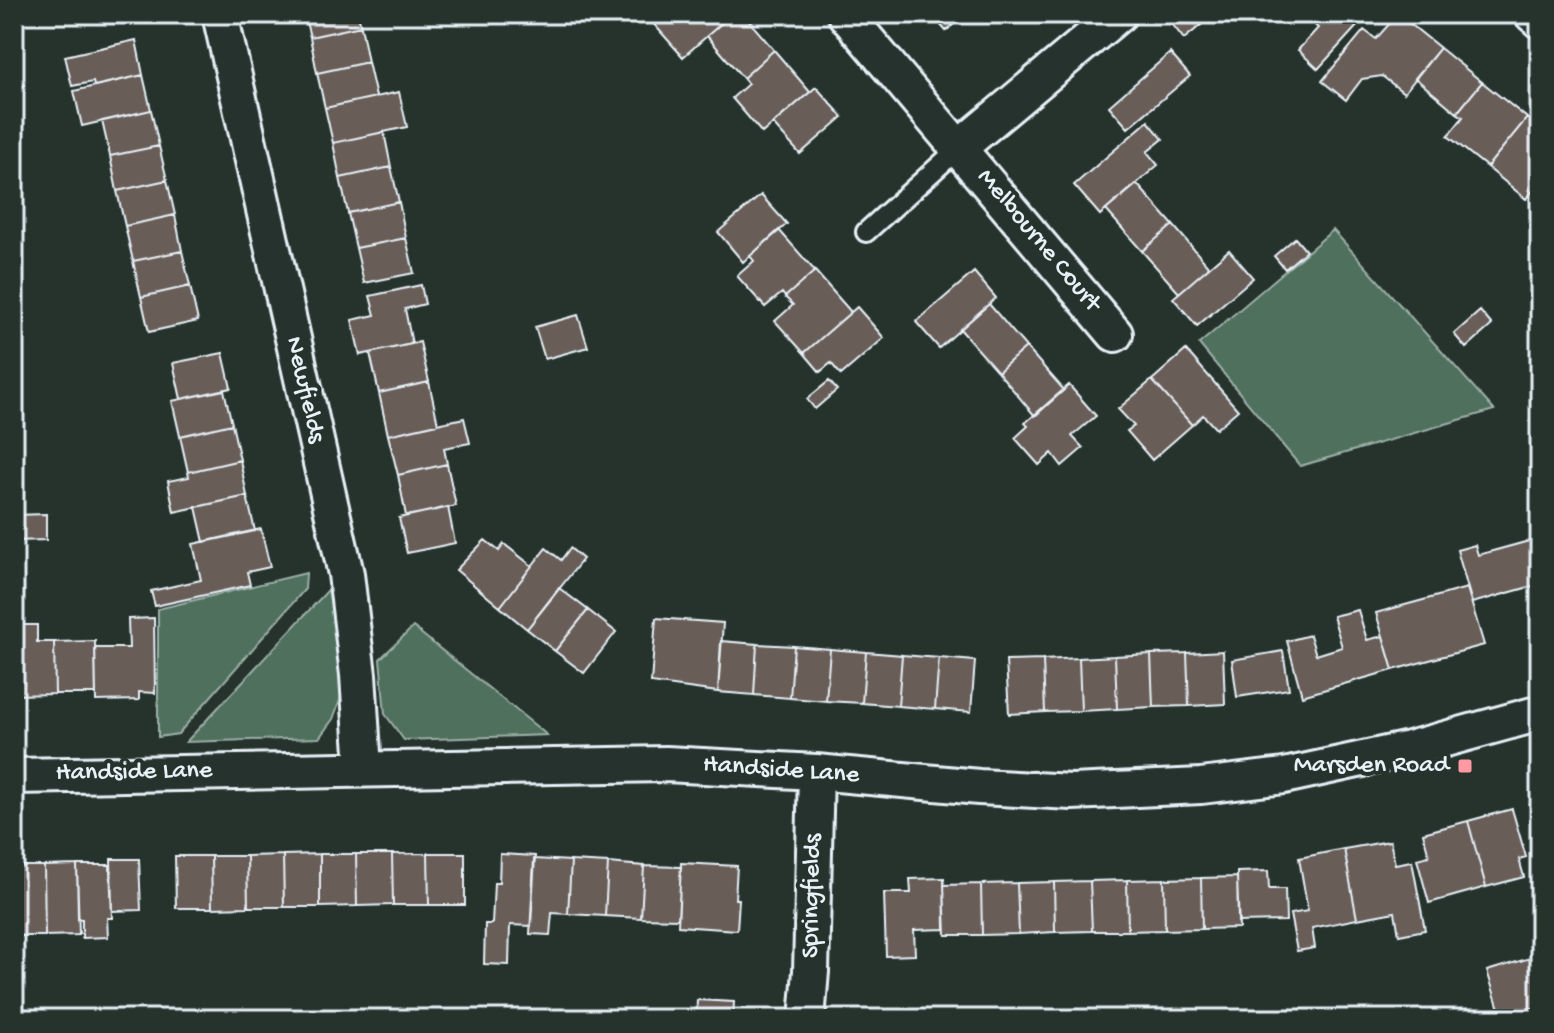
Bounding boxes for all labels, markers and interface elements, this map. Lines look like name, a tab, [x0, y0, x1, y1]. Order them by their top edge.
street label: Melbourne Court	[969, 163, 1108, 321]
street label: Newfields	[277, 334, 332, 448]
street label: Handside Lane	[702, 750, 861, 792]
place label: Marsden Road	[1294, 751, 1451, 782]
street label: Handside Lane	[55, 756, 213, 790]
marker: Marsden Road	[1456, 757, 1474, 775]
street label: Springfields	[796, 832, 830, 958]

